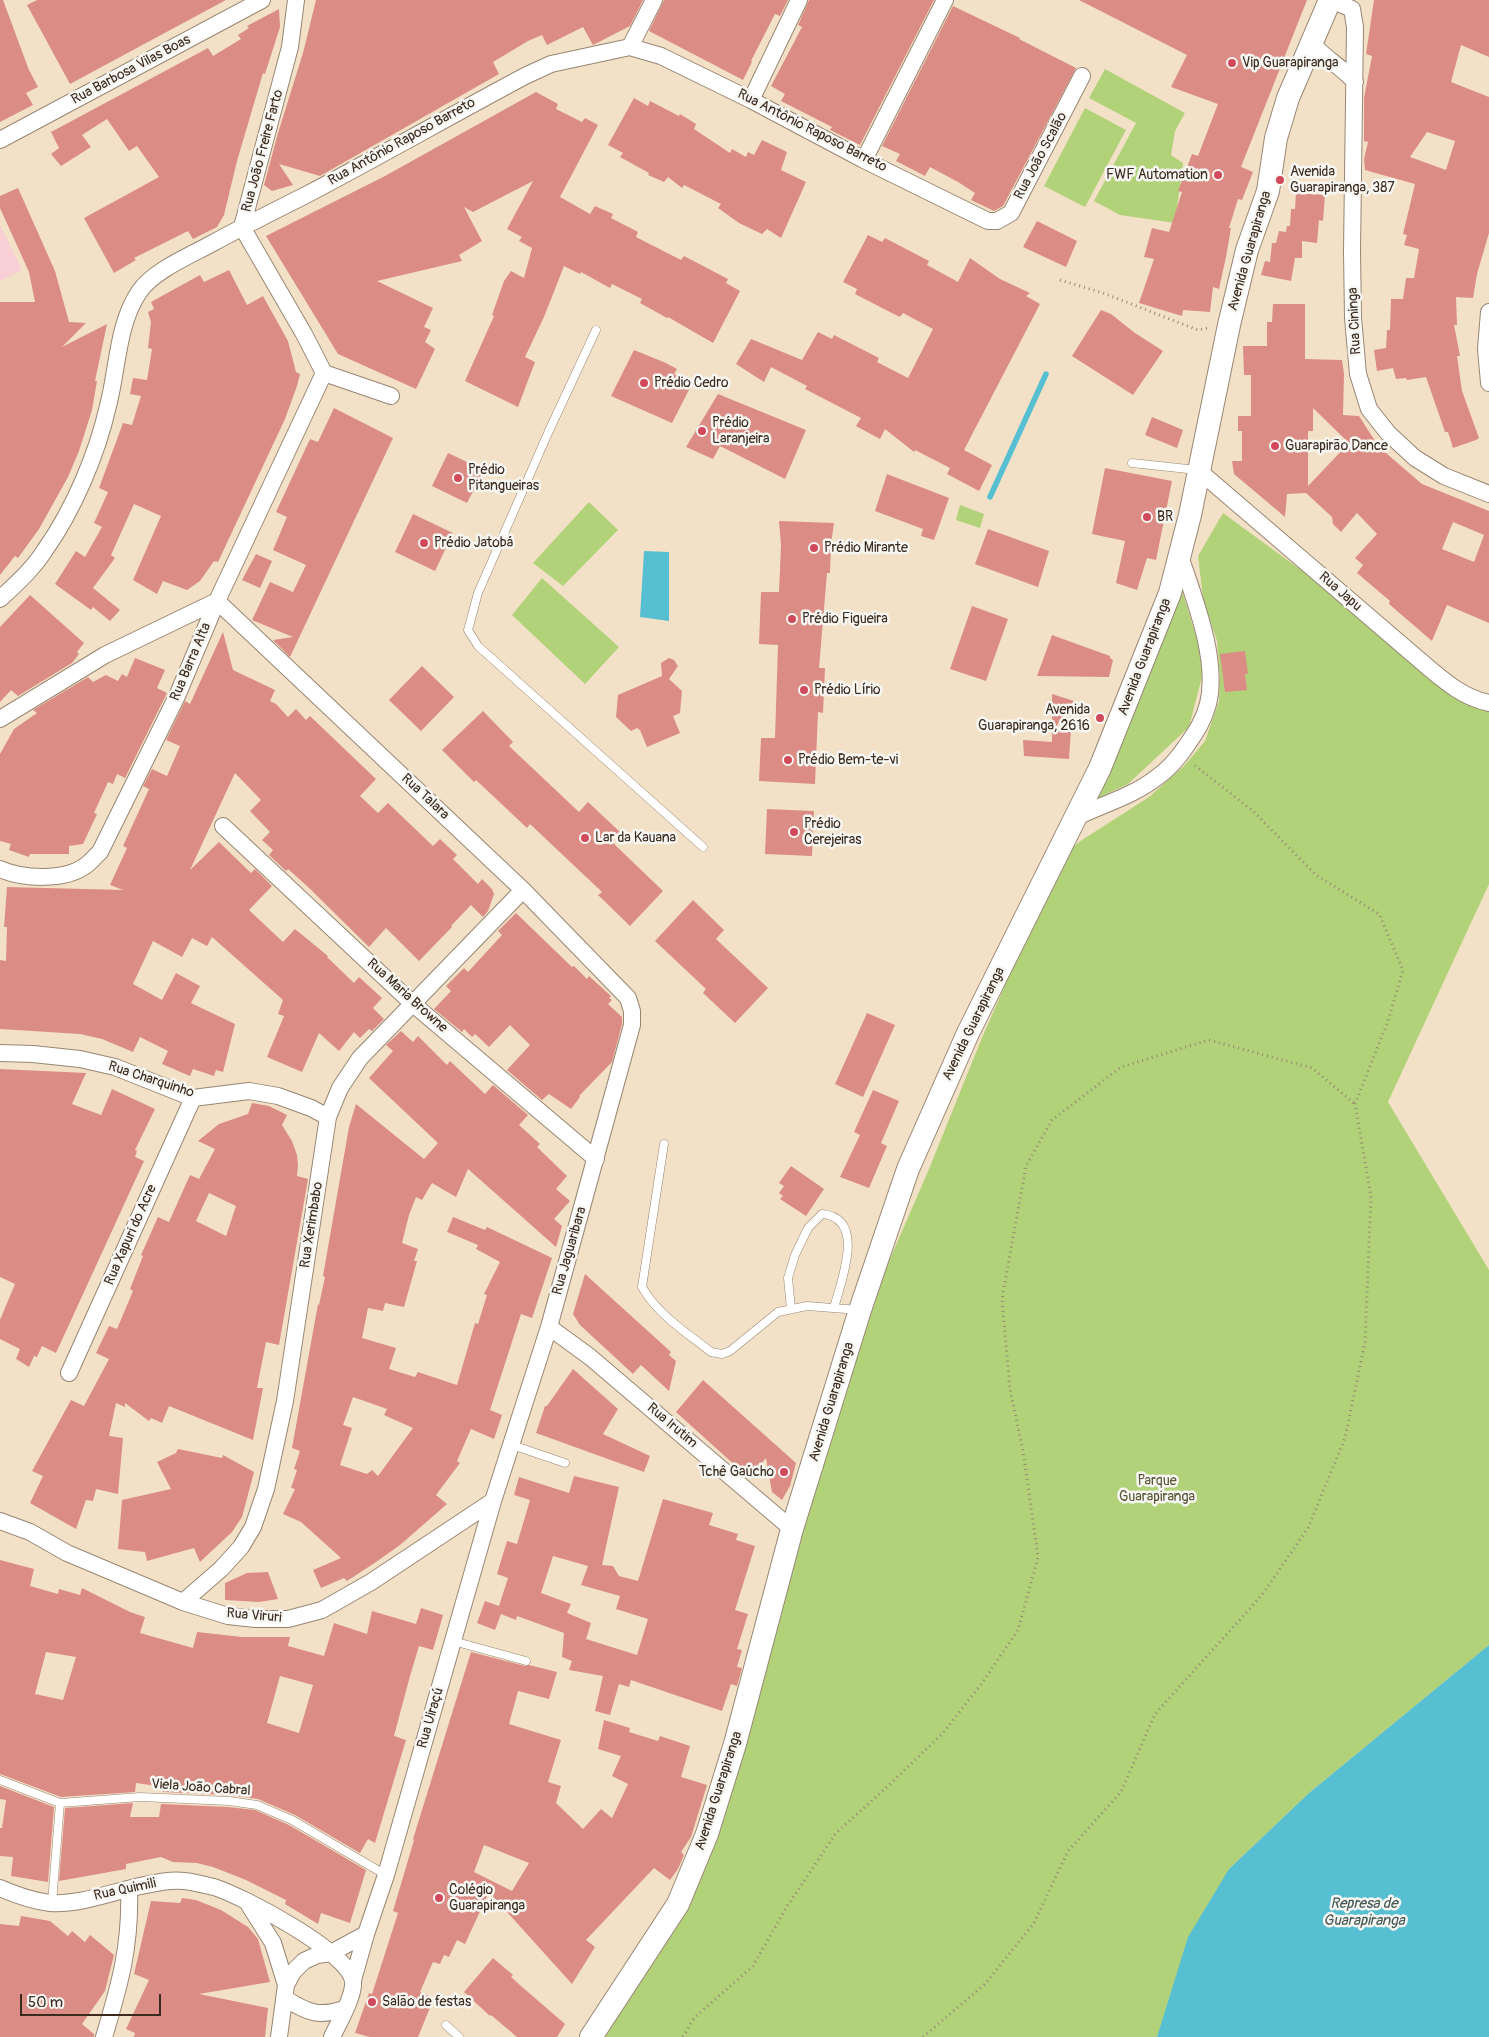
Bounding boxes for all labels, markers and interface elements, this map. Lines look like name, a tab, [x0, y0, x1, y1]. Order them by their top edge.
street label: Rua Barbosa Vilas Boas	[69, 31, 193, 109]
place label: Vip Guarapiranga	[1242, 55, 1339, 71]
marker: Vip Guarapiranga	[1226, 57, 1238, 69]
street label: Rua Antônio Raposo Barreto	[734, 86, 890, 176]
street label: Rua João Freire Farto	[239, 88, 287, 214]
street label: Rua Antônio Raposo Barreto	[326, 95, 478, 189]
street label: Rua João Scalão	[1011, 109, 1071, 203]
place label: Avenida Guarapiranga, 387	[1290, 164, 1395, 196]
place label: FWF Automation	[1106, 167, 1208, 183]
marker: FWF Automation	[1212, 169, 1224, 181]
marker: Avenida Guarapiranga, 387	[1274, 174, 1286, 186]
street label: Avenida Guarapiranga	[1225, 189, 1275, 313]
street label: Rua Cininga	[1345, 287, 1365, 355]
place label: Prédio Cedro	[654, 375, 728, 391]
marker: Prédio Cedro	[638, 377, 650, 389]
place label: Prédio Laranjeira	[712, 415, 770, 448]
marker: Prédio Laranjeira	[696, 425, 708, 437]
place label: Guarapirão Dance	[1285, 438, 1388, 454]
marker: Guarapirão Dance	[1269, 440, 1281, 452]
place label: Prédio Pitangueiras	[468, 462, 539, 494]
marker: Prédio Pitangueiras	[452, 472, 464, 484]
place label: BR	[1157, 509, 1173, 525]
marker: BR	[1141, 511, 1153, 523]
place label: Prédio Jatobá	[434, 535, 513, 551]
marker: Prédio Jatobá	[418, 537, 430, 549]
place label: Prédio Mirante	[824, 540, 908, 556]
marker: Prédio Mirante	[808, 542, 820, 554]
street label: Rua Japu	[1315, 569, 1365, 615]
street label: Avenida Guarapiranga	[1115, 596, 1175, 718]
place label: Prédio Figueira	[802, 611, 888, 627]
marker: Prédio Figueira	[786, 613, 798, 625]
street label: Rua Barra Alta	[167, 620, 215, 704]
place label: Prédio Lírio	[814, 682, 881, 698]
marker: Prédio Lírio	[798, 684, 810, 696]
place label: Avenida Guarapiranga, 2616	[978, 702, 1090, 734]
marker: Avenida Guarapiranga, 2616	[1094, 712, 1106, 724]
place label: Prédio Bem-te-vi	[798, 752, 898, 768]
marker: Prédio Bem-te-vi	[782, 754, 794, 766]
street label: Rua Talara	[398, 771, 452, 823]
place label: Prédio Cerejeiras	[804, 816, 862, 849]
marker: Prédio Cerejeiras	[788, 826, 800, 838]
place label: Lar da Kauana	[595, 830, 676, 846]
marker: Lar da Kauana	[579, 832, 591, 844]
street label: Rua Maria Browne	[363, 955, 451, 1037]
street label: Avenida Guarapiranga	[939, 965, 1009, 1083]
street label: Rua Charquinho	[106, 1058, 196, 1102]
street label: Rua Xerimbabo	[297, 1181, 327, 1269]
street label: Rua Xapuri do Acre	[101, 1182, 161, 1288]
street label: Rua Jaguaribara	[549, 1205, 591, 1297]
street label: Avenida Guarapiranga	[806, 1340, 858, 1464]
street label: Rua Irutim	[643, 1400, 701, 1452]
place label: Tchê Gaúcho	[699, 1464, 774, 1480]
marker: Tchê Gaúcho	[778, 1466, 790, 1478]
park label: Parque Guarapiranga	[1119, 1473, 1195, 1505]
street label: Rua Viruri	[226, 1605, 282, 1627]
street label: Rua Uiraçú	[414, 1686, 448, 1750]
street label: Avenida Guarapiranga	[692, 1729, 746, 1853]
street label: Viela João Cabral	[151, 1776, 251, 1800]
street label: Rua Quimili	[92, 1875, 158, 1905]
place label: Colégio Guarapiranga	[449, 1882, 525, 1914]
marker: Colégio Guarapiranga	[433, 1892, 445, 1904]
water label: Represa de Guarapiranga	[1323, 1895, 1405, 1930]
scale bar	[22, 1984, 164, 2016]
text: 50 m	[28, 1993, 63, 2012]
place label: Salão de festas	[382, 1994, 471, 2010]
marker: Salão de festas	[366, 1996, 378, 2008]

